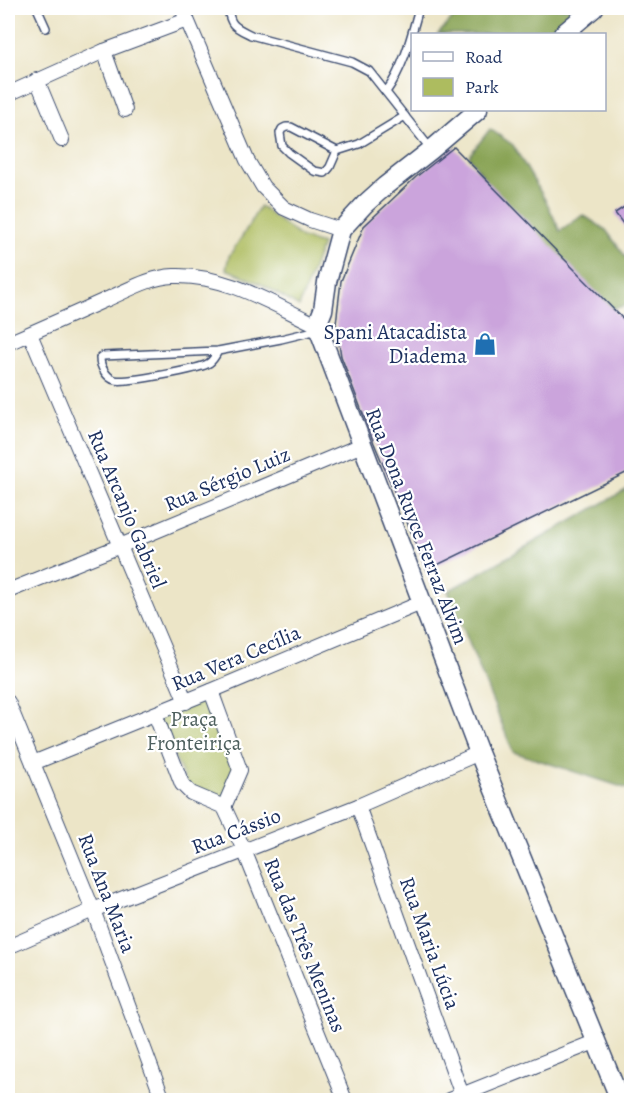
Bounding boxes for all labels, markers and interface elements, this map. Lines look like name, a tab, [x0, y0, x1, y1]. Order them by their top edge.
legend	[411, 33, 606, 111]
text: Road	[465, 45, 503, 69]
text: Park	[465, 75, 499, 99]
place label: Spani Atacadista Diadema	[324, 318, 467, 370]
shop icon: Spani Atacadista Diadema	[472, 331, 498, 357]
street label: Rua Dona Ruyce Ferraz Alvim	[359, 404, 475, 648]
street label: Rua Arcanjo Gabriel	[81, 425, 173, 593]
street label: Rua Sérgio Luiz	[160, 440, 294, 518]
street label: Rua Vera Cecília	[167, 618, 305, 698]
park label: Praça Fronteiriça	[147, 705, 242, 757]
street label: Rua Cássio	[187, 801, 285, 861]
street label: Rua Ana Maria	[71, 829, 143, 957]
street label: Rua das Três Meninas	[257, 854, 353, 1036]
street label: Rua Maria Lúcia	[393, 873, 467, 1013]

